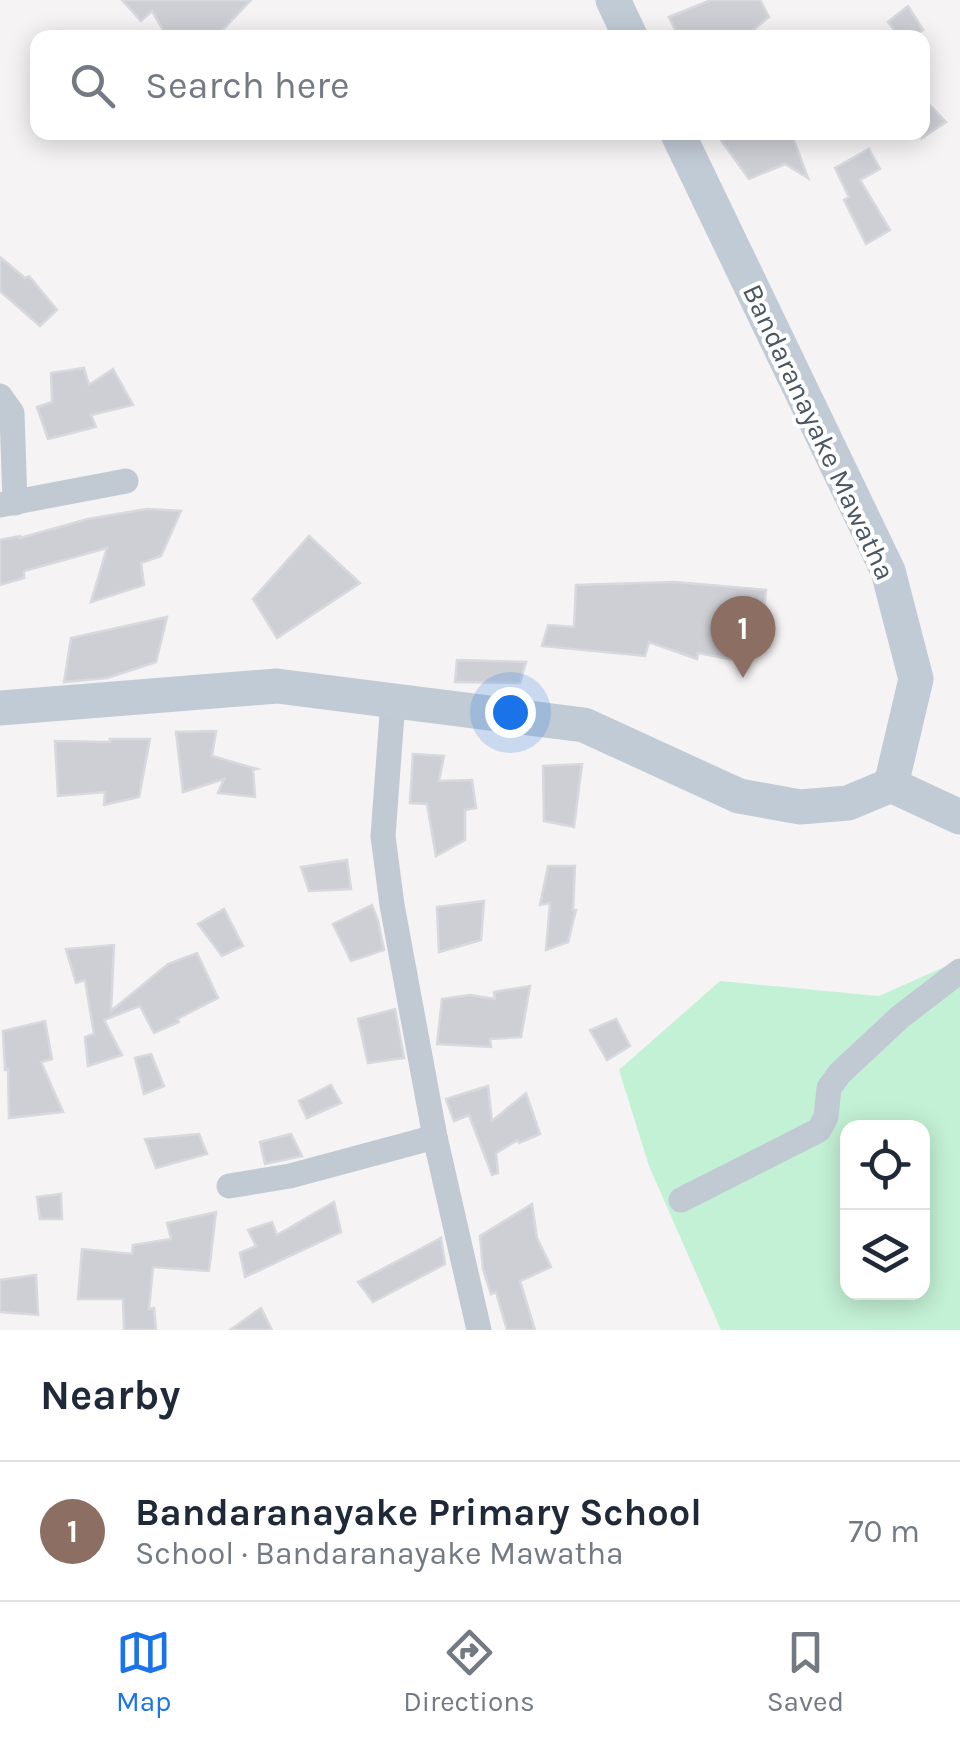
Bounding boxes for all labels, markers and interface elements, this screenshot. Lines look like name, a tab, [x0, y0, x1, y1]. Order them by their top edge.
search box	[30, 30, 930, 140]
icon: search	[65, 58, 120, 113]
text: Search here	[145, 63, 349, 108]
street label: Bandaranayake Mawatha	[736, 279, 902, 585]
pin: 1	[710, 596, 776, 678]
your location	[485, 687, 536, 738]
map controls	[840, 1120, 930, 1300]
button: locate	[840, 1120, 930, 1210]
button: layers	[840, 1210, 930, 1300]
text: Nearby	[40, 1370, 180, 1420]
text: Bandaranayake Primary School	[135, 1490, 702, 1535]
text: 1	[67, 1513, 78, 1550]
text: 70 m	[848, 1513, 920, 1550]
text: School · Bandaranayake Mawatha	[135, 1535, 624, 1572]
tab: Map	[116, 1625, 171, 1718]
tab: Directions	[403, 1625, 535, 1718]
tab: Saved	[767, 1625, 844, 1718]

